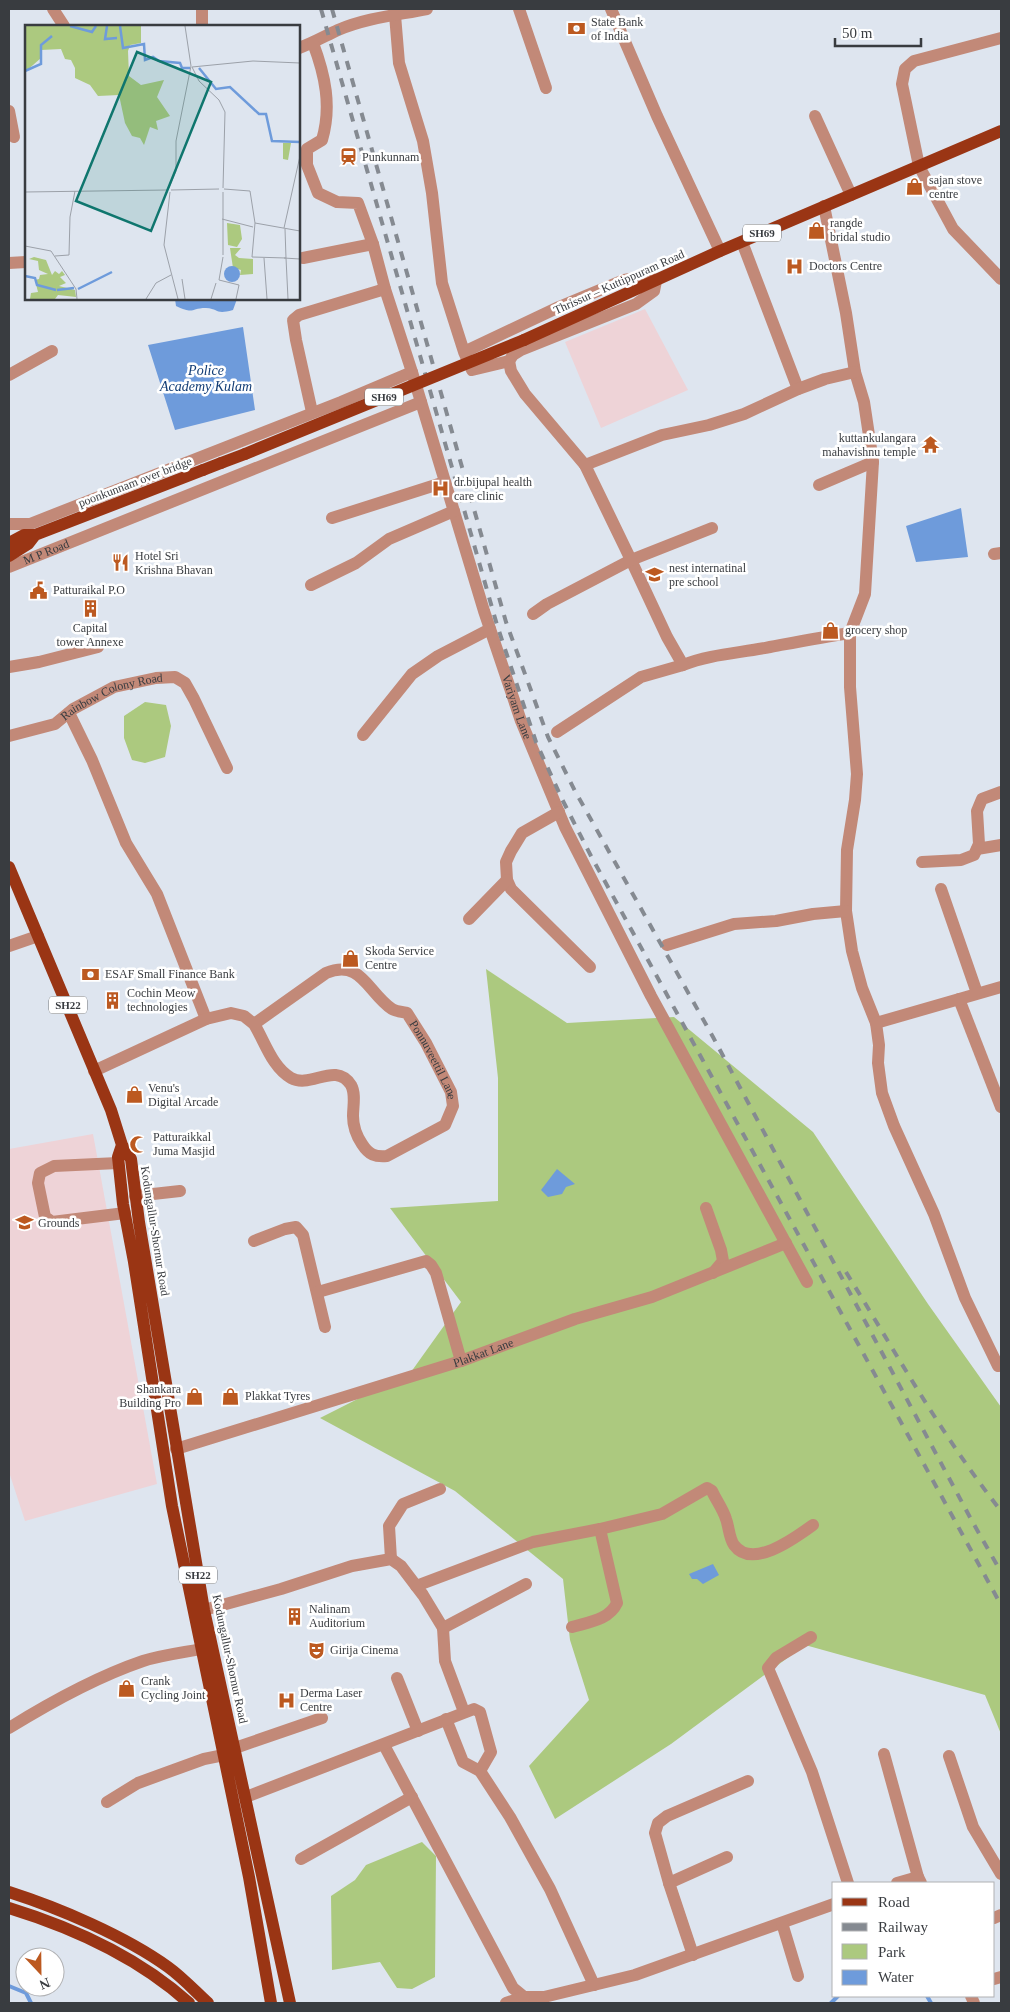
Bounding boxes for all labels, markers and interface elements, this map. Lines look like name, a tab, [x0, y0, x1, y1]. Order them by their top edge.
place label: State Bank of India	[591, 15, 643, 43]
scale bar	[835, 15, 921, 47]
bank icon: State Bank of India	[567, 19, 587, 39]
inset map	[25, 25, 300, 300]
text: 50 m	[842, 25, 873, 41]
station icon: Punkunnam	[338, 147, 358, 167]
place label: Punkunnam	[362, 150, 420, 164]
place label: sajan stove centre	[929, 173, 982, 201]
shop icon: sajan stove centre	[905, 177, 925, 197]
place label: rangde bridal studio	[830, 216, 890, 244]
shop icon: rangde bridal studio	[806, 220, 826, 240]
road number: SH69	[743, 224, 781, 242]
street label: Thrissur – Kuttippuram Road	[551, 247, 687, 317]
hospital icon: Doctors Centre	[785, 256, 805, 276]
place label: Doctors Centre	[809, 259, 882, 273]
water label: Police Academy Kulam	[159, 363, 252, 394]
road number: SH69	[365, 388, 403, 406]
place label: kuttankulangara mahavishnu temple	[822, 431, 917, 459]
temple icon: kuttankulangara mahavishnu temple	[920, 435, 940, 455]
street label: poonkunnam over bridge	[76, 454, 194, 510]
place label: dr.bijupal health care clinic	[454, 475, 532, 503]
hospital icon: dr.bijupal health care clinic	[430, 479, 450, 499]
street label: M P Road	[21, 537, 71, 568]
place label: Hotel Sri Krishna Bhavan	[135, 549, 213, 577]
restaurant icon: Hotel Sri Krishna Bhavan	[111, 553, 131, 573]
place label: nest internatinal pre school	[669, 561, 747, 589]
school or university icon: nest internatinal pre school	[645, 565, 665, 585]
public building icon: Patturaikal P.O	[29, 580, 49, 600]
place label: Patturaikal P.O	[53, 583, 125, 597]
building icon: Capital tower Annexe	[80, 599, 100, 619]
shop icon: grocery shop	[821, 620, 841, 640]
place label: Capital tower Annexe	[57, 621, 123, 649]
place label: grocery shop	[845, 623, 907, 637]
street label: Rainbow Colony Road	[58, 671, 163, 723]
street label: Variyam Lane	[499, 673, 535, 741]
place label: Skoda Service Centre	[365, 944, 434, 972]
shop icon: Skoda Service Centre	[341, 948, 361, 968]
bank icon: ESAF Small Finance Bank	[81, 964, 101, 984]
place label: ESAF Small Finance Bank	[105, 967, 235, 981]
place label: Cochin Meow technologies	[127, 986, 196, 1014]
building icon: Cochin Meow technologies	[103, 990, 123, 1010]
road number: SH22	[49, 996, 87, 1014]
street label: Ponnuveettil Lane	[406, 1018, 459, 1100]
place label: Venu's Digital Arcade	[148, 1081, 218, 1109]
shop icon: Venu's Digital Arcade	[124, 1085, 144, 1105]
place label: Patturaikkal Juma Masjid	[153, 1130, 215, 1158]
mosque icon: Patturaikkal Juma Masjid	[129, 1134, 149, 1154]
street label: Kodungallur-Shornur Road	[138, 1165, 172, 1297]
school or university icon: Grounds	[14, 1213, 34, 1233]
place label: Grounds	[38, 1216, 80, 1230]
street label: Plakkat Lane	[451, 1335, 515, 1370]
place label: Shankara Building Pro	[119, 1382, 182, 1410]
shop icon: Shankara Building Pro	[185, 1386, 205, 1406]
shop icon: Plakkat Tyres	[221, 1386, 241, 1406]
place label: Plakkat Tyres	[245, 1389, 311, 1403]
road number: SH22	[179, 1566, 217, 1584]
street label: Kodungallur-Shornur Road	[209, 1593, 251, 1725]
place label: Nalinam Auditorium	[309, 1602, 366, 1630]
building icon: Nalinam Auditorium	[285, 1606, 305, 1626]
theatre icon: Girija Cinema	[306, 1640, 326, 1660]
place label: Girija Cinema	[330, 1643, 399, 1657]
place label: Crank Cycling Joint	[141, 1674, 206, 1702]
shop icon: Crank Cycling Joint	[117, 1678, 137, 1698]
place label: Derma Laser Centre	[300, 1686, 362, 1714]
hospital icon: Derma Laser Centre	[276, 1690, 296, 1710]
legend	[832, 1882, 995, 1997]
text: Road	[878, 1894, 910, 1910]
text: Railway	[878, 1919, 928, 1935]
text: Park	[878, 1944, 906, 1960]
north arrow	[15, 1947, 65, 1997]
text: Water	[878, 1969, 913, 1985]
text: N	[37, 1975, 52, 1992]

